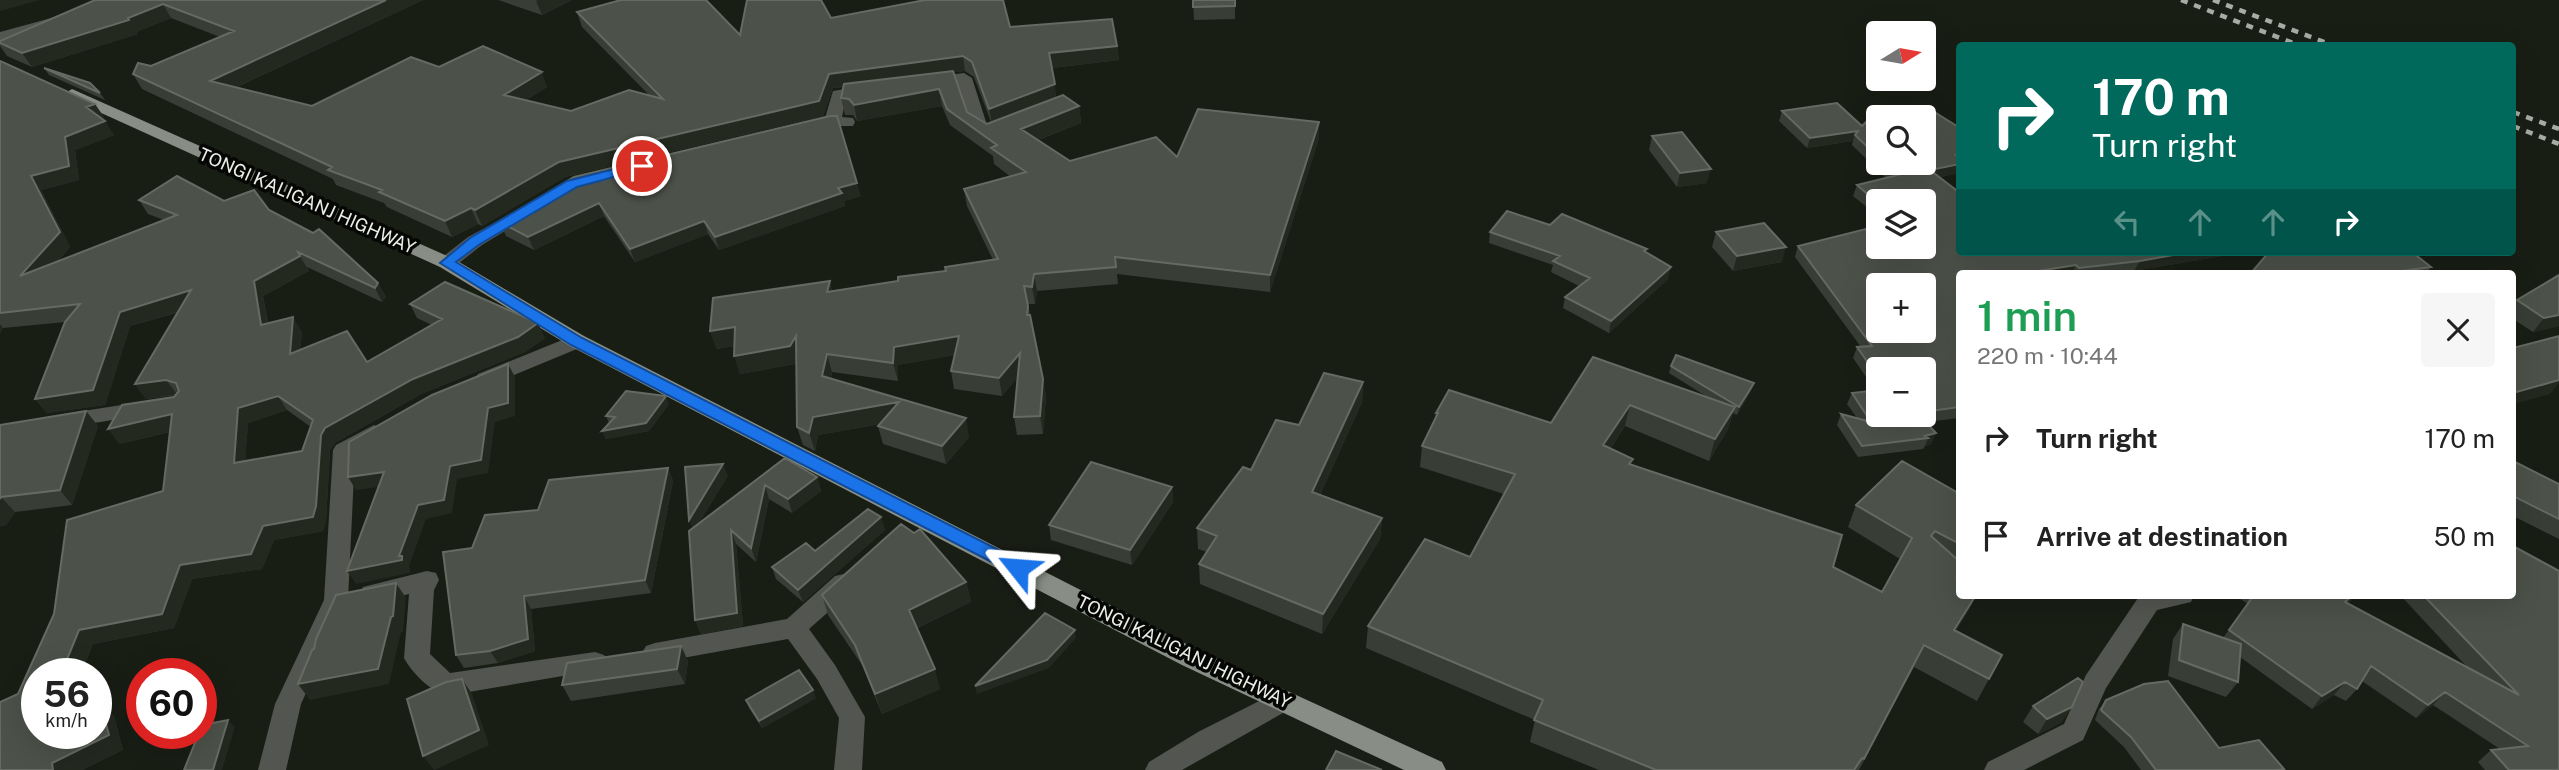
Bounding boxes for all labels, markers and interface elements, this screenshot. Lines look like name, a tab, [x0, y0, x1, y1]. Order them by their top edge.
north arrow	[1866, 21, 1936, 91]
map controls	[1866, 21, 1936, 427]
text: 170 m	[2092, 68, 2230, 126]
icon: right	[1977, 70, 2068, 161]
button: search	[1866, 105, 1936, 175]
text: Turn right	[2092, 127, 2237, 164]
pin	[612, 136, 672, 196]
street label: TONGI KALIGANJ HIGHWAY	[196, 143, 419, 258]
icon: arrive	[623, 147, 661, 185]
button: layers	[1866, 189, 1936, 259]
icon: left	[2108, 203, 2146, 241]
icon: ahead	[2181, 203, 2219, 241]
icon: ahead	[2254, 203, 2292, 241]
icon: right	[2327, 203, 2365, 241]
button: +	[1866, 273, 1936, 343]
text: 1 min	[1977, 291, 2077, 340]
button: close	[2421, 293, 2495, 367]
text: 220 m · 10:44	[1977, 342, 2118, 369]
button: −	[1866, 357, 1936, 427]
icon: right	[1977, 419, 2015, 457]
text: Turn right	[2036, 423, 2158, 454]
text: 170 m	[2425, 423, 2495, 454]
icon: arrive	[1977, 517, 2015, 555]
text: Arrive at destination	[2036, 521, 2288, 552]
text: 50 m	[2434, 521, 2495, 552]
position arrow	[981, 531, 1055, 605]
street label: TONGI KALIGANJ HIGHWAY	[1074, 591, 1295, 713]
speed limit sign: 60	[126, 658, 217, 749]
text: 56	[43, 674, 90, 715]
text: km/h	[45, 710, 88, 731]

